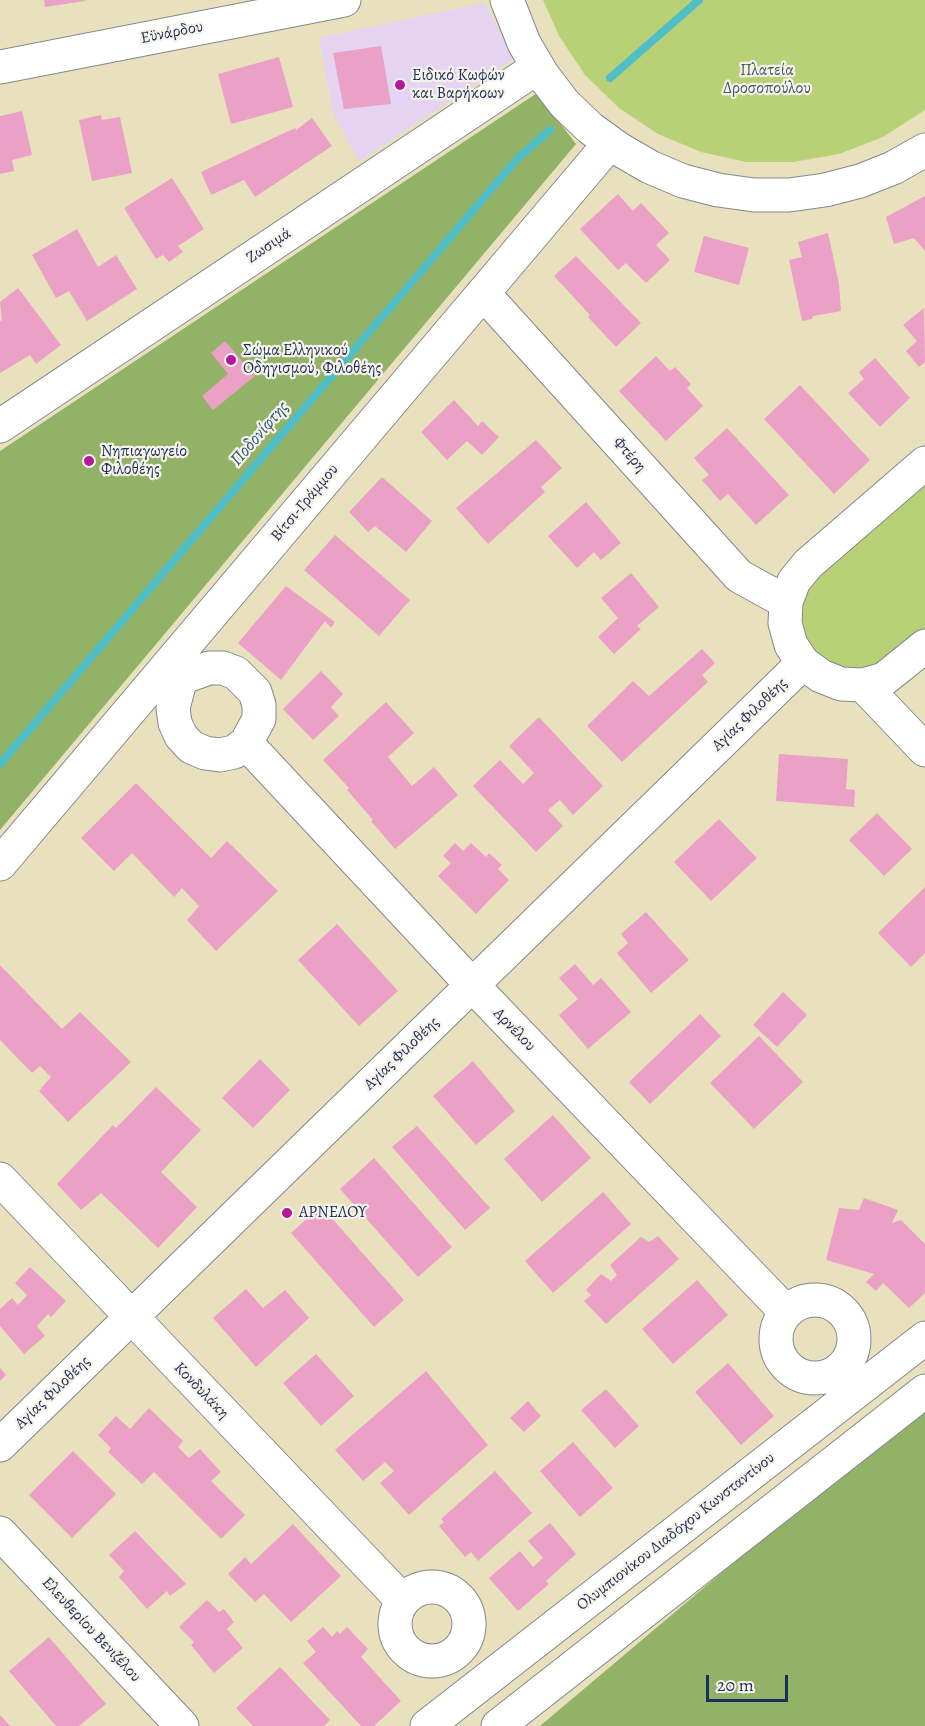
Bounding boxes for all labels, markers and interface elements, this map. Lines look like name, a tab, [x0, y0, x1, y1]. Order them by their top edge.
street label: Εϋνάρδου	[139, 18, 205, 48]
park label: Πλατεία Δροσοπούλου	[723, 61, 811, 99]
place label: Ειδικό Κωφών και Βαρήκοων	[412, 66, 504, 104]
marker: Ειδικό Κωφών και Βαρήκοων	[393, 78, 407, 92]
street label: Ζωσιμά	[243, 224, 295, 268]
place label: Σώμα Ελληνικού Οδηγισμού, Φιλοθέης	[243, 341, 381, 379]
marker: Σώμα Ελληνικού Οδηγισμού, Φιλοθέης	[224, 353, 238, 367]
water label: Ποδονίφτης	[226, 397, 294, 471]
street label: Φτέρη	[608, 433, 650, 477]
place label: Νηπιαγωγείο Φιλοθέης	[101, 442, 187, 480]
marker: Νηπιαγωγείο Φιλοθέης	[82, 454, 96, 468]
street label: Βίτσι-Γράμμου	[267, 460, 343, 546]
street label: Αγίας Φιλοθέης	[708, 674, 792, 756]
street label: Αρνέλου	[489, 1004, 539, 1056]
street label: Αγίας Φιλοθέης	[360, 1013, 444, 1095]
place label: ΑΡΝΕΛΟΥ	[299, 1203, 367, 1223]
marker: ΑΡΝΕΛΟΥ	[280, 1206, 294, 1220]
street label: Αγίας Φιλοθέης	[11, 1352, 95, 1434]
street label: Κονδυλάκη	[169, 1359, 233, 1423]
street label: Ολυμπιονίκου Διαδόχου Κωνσταντίνου	[573, 1449, 779, 1615]
street label: Ελευθερίου Βενιζέλου	[37, 1573, 145, 1687]
scale bar	[709, 1663, 792, 1701]
text: 20 m	[717, 1673, 754, 1697]

